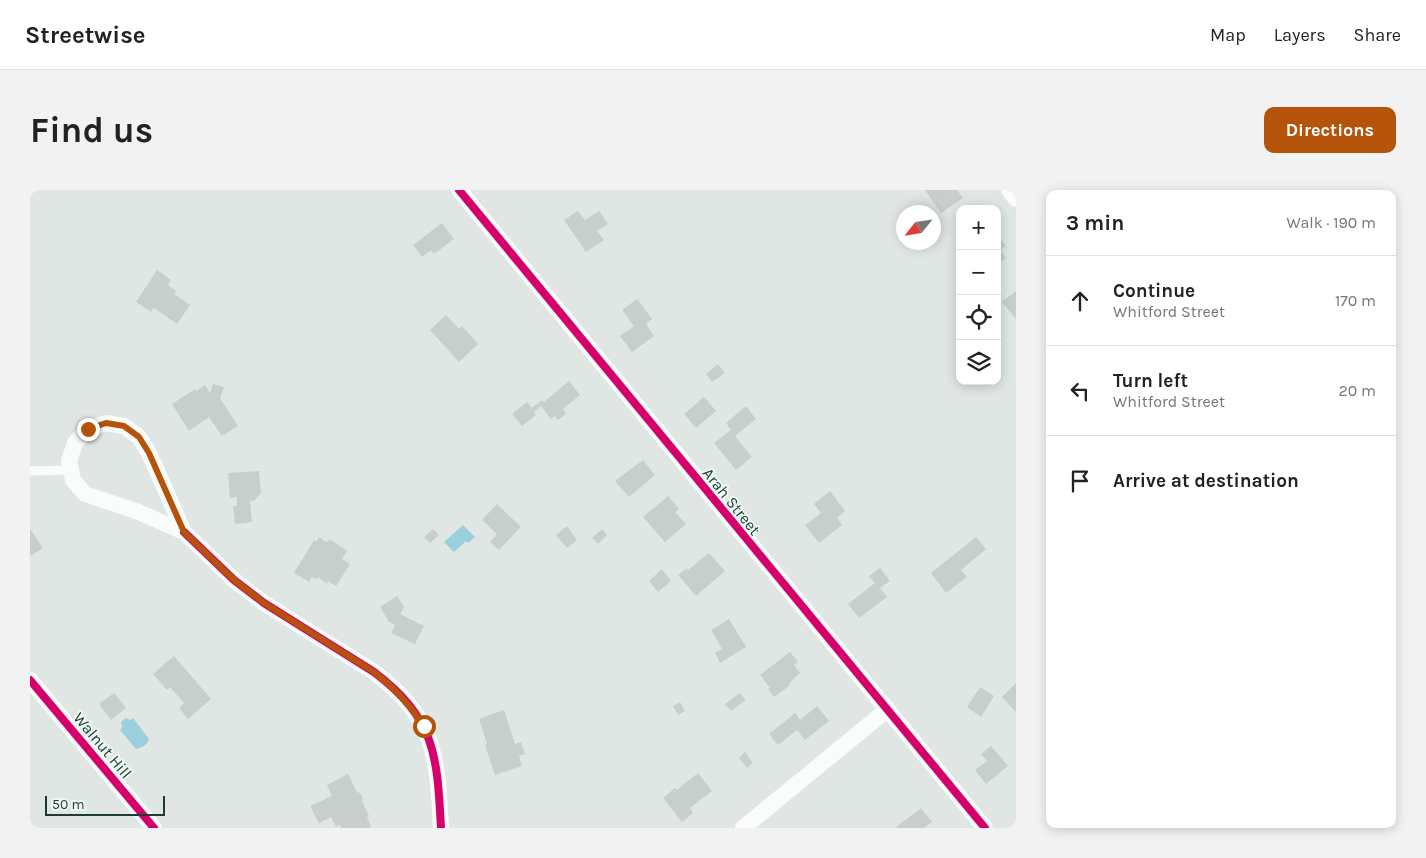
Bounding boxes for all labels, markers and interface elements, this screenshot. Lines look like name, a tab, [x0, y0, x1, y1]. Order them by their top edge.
text: Streetwise	[25, 21, 146, 49]
text: Map	[1210, 24, 1246, 46]
text: Layers	[1274, 24, 1326, 46]
text: Share	[1354, 24, 1401, 46]
button: Directions	[1264, 107, 1396, 153]
text: Find us	[30, 110, 153, 151]
north arrow	[896, 205, 941, 250]
map controls	[956, 205, 1001, 385]
button: +	[956, 205, 1001, 250]
text: 3 min	[1066, 211, 1124, 235]
text: Walk · 190 m	[1287, 213, 1376, 232]
button: −	[956, 250, 1001, 295]
text: Continue	[1113, 280, 1195, 302]
icon: ahead	[1066, 287, 1094, 315]
text: 170 m	[1335, 291, 1376, 310]
button: locate	[956, 295, 1001, 340]
text: Whitford Street	[1113, 302, 1225, 321]
button: layers	[956, 340, 1001, 385]
text: Turn left	[1113, 370, 1188, 392]
icon: left	[1066, 377, 1094, 405]
text: 20 m	[1338, 381, 1376, 400]
text: Whitford Street	[1113, 392, 1225, 411]
route end	[77, 418, 100, 441]
street label: Arah Street	[699, 464, 765, 539]
icon: arrive	[1066, 467, 1094, 495]
text: Arrive at destination	[1113, 470, 1299, 492]
street label: Walnut Hill	[69, 708, 136, 782]
route start	[413, 715, 436, 738]
scale bar	[45, 793, 165, 816]
text: 50 m	[52, 796, 85, 813]

